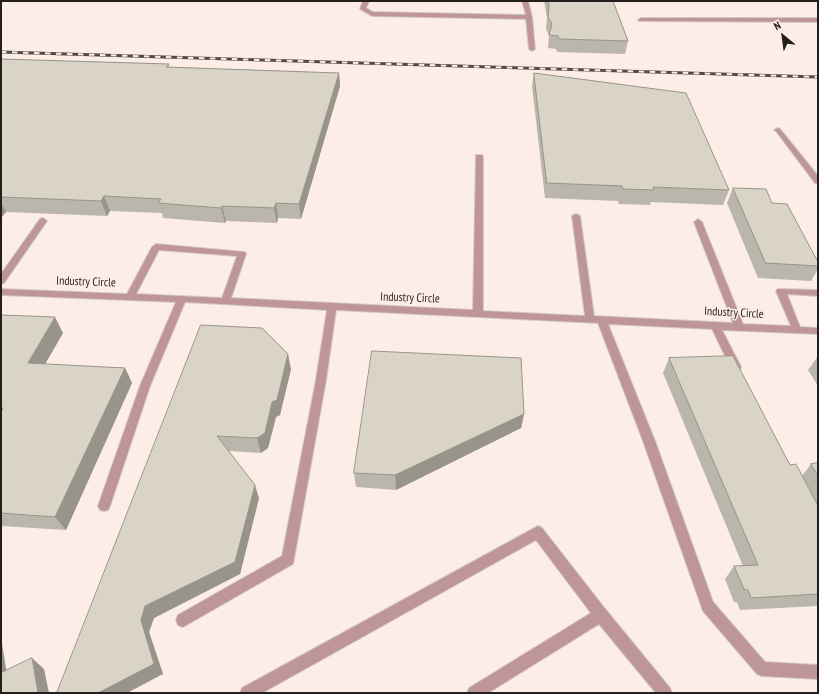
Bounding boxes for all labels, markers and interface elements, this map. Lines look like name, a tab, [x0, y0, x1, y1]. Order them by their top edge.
north arrow	[763, 16, 803, 56]
text: N	[771, 18, 783, 33]
street label: Industry Circle	[56, 274, 116, 290]
street label: Industry Circle	[380, 290, 440, 306]
street label: Industry Circle	[704, 304, 764, 322]

